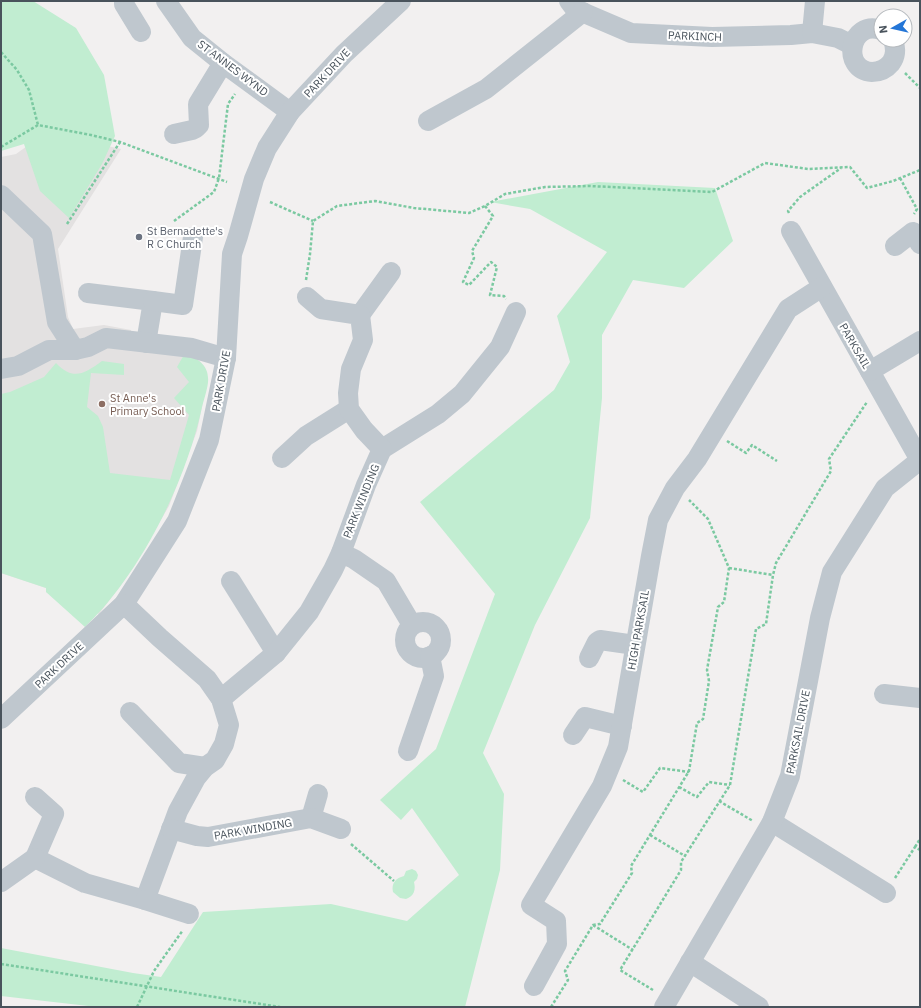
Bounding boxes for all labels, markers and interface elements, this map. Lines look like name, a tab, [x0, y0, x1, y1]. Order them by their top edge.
north arrow	[873, 8, 913, 48]
text: N	[876, 24, 891, 34]
street label: PARKINCH	[668, 28, 722, 44]
street label: ST ANNES WYND	[195, 37, 271, 99]
street label: PARK DRIVE	[301, 46, 353, 100]
place label: St Bernadette's R C Church	[147, 224, 223, 251]
marker: St Bernadette's R C Church	[134, 232, 144, 242]
street label: PARKSAIL	[836, 321, 874, 372]
street label: PARK DRIVE	[209, 349, 233, 413]
place label: St Anne's Primary School	[110, 391, 185, 418]
marker: St Anne's Primary School	[97, 399, 107, 409]
street label: PARK WINDING	[340, 462, 382, 540]
street label: HIGH PARKSAIL	[624, 589, 652, 671]
street label: PARK DRIVE	[32, 639, 86, 691]
street label: PARKSAIL DRIVE	[783, 689, 813, 775]
street label: PARK WINDING	[213, 815, 293, 843]

